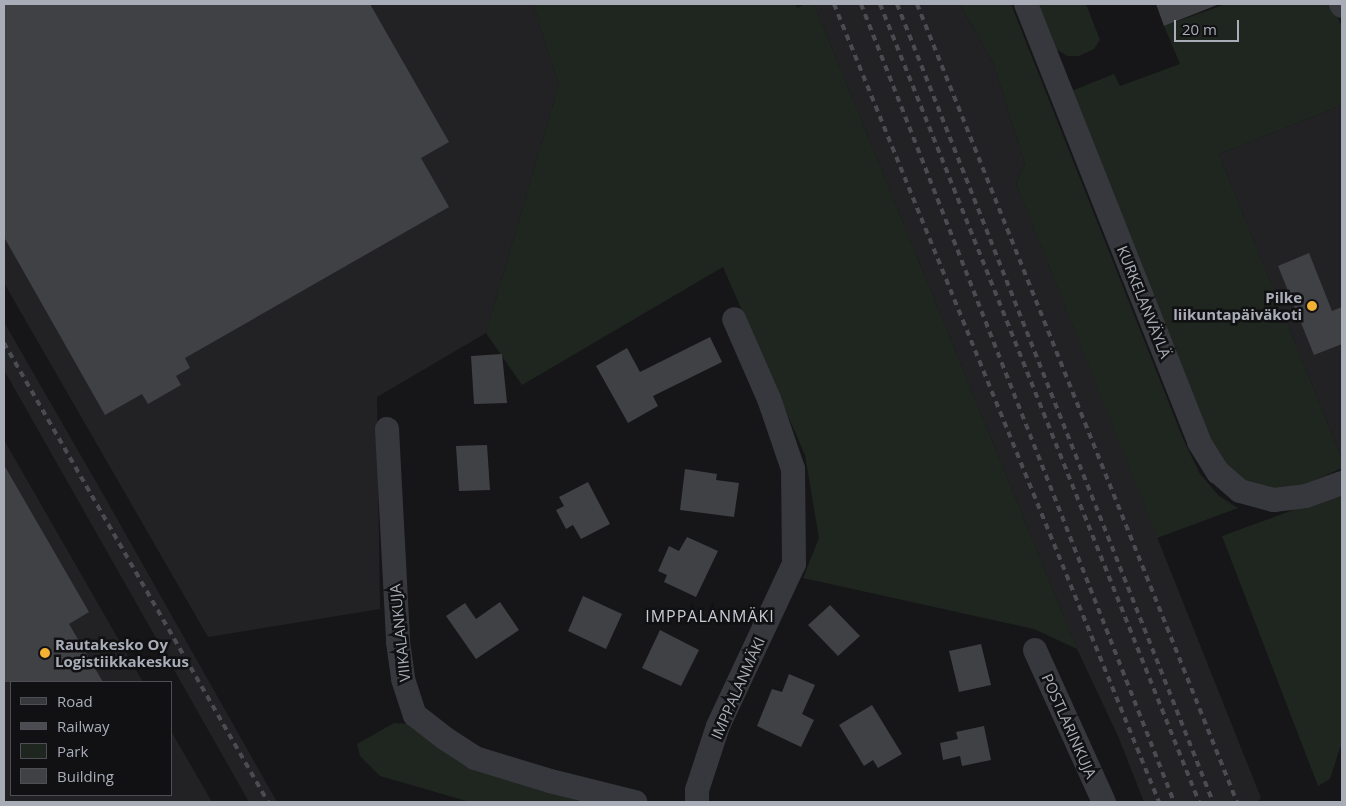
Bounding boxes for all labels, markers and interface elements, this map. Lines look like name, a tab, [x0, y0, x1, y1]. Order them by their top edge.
scale bar	[1176, 10, 1241, 42]
text: 20 m	[1182, 19, 1217, 39]
street label: KURKELANVÄYLÄ	[1113, 243, 1175, 361]
place label: Pilke liikuntapäiväkoti	[1173, 288, 1302, 323]
marker: Pilke liikuntapäiväkoti	[1306, 300, 1318, 312]
street label: VIIKALANKUJA	[386, 583, 414, 683]
district label: IMPPALANMÄKI	[644, 606, 776, 626]
street label: IMPPALANMÄKI	[707, 634, 769, 742]
place label: Rautakesko Oy Logistiikkakeskus	[55, 635, 189, 670]
marker: Rautakesko Oy Logistiikkakeskus	[39, 647, 51, 659]
street label: POSTLARINKUJA	[1038, 671, 1100, 781]
legend	[10, 681, 172, 796]
text: Road	[57, 691, 93, 711]
text: Railway	[57, 716, 110, 736]
text: Park	[57, 741, 88, 761]
text: Building	[57, 766, 114, 786]

